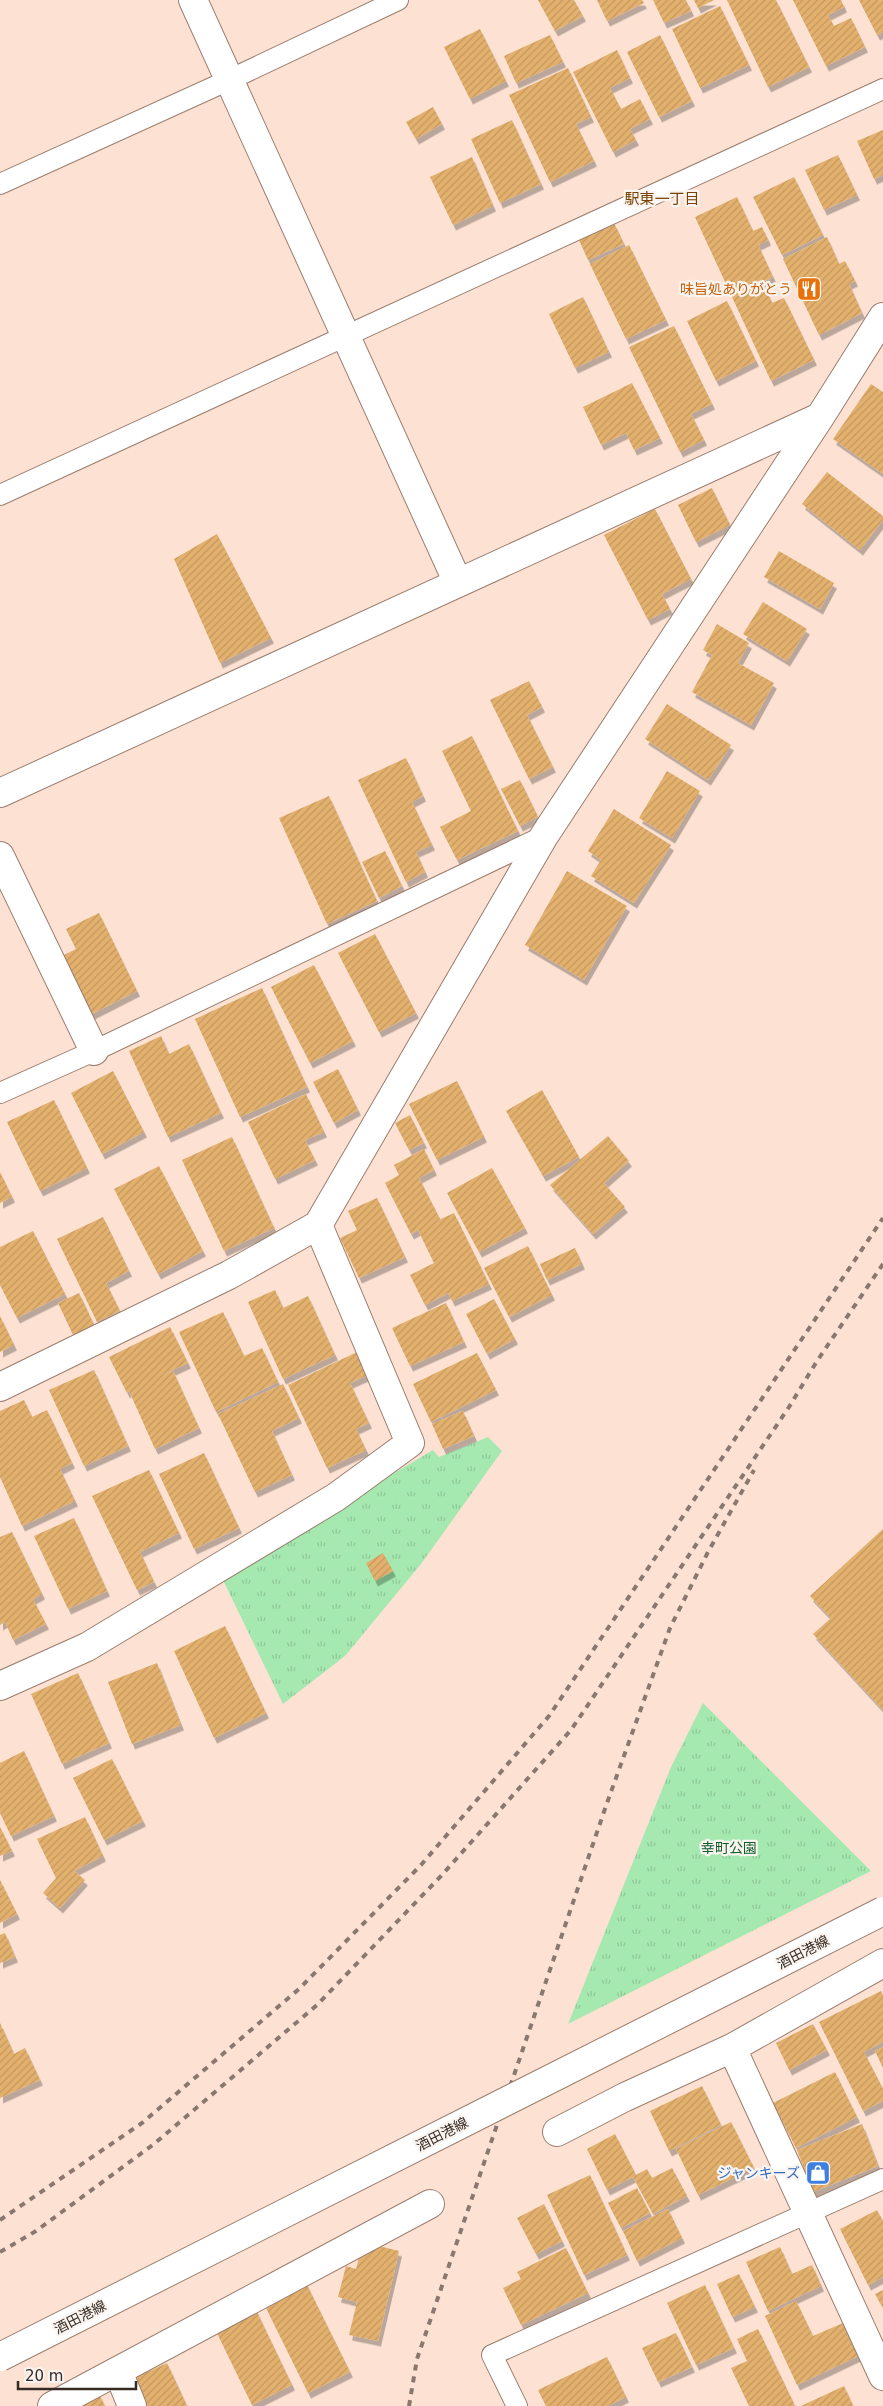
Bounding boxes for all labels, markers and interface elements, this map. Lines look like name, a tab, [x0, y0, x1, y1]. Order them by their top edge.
district label: 駅東一丁目	[624, 190, 700, 208]
restaurant icon: 味旨処ありがとう	[796, 276, 822, 302]
place label: 味旨処ありがとう	[680, 281, 792, 297]
park label: 幸町公園	[701, 1840, 757, 1856]
street label: 酒田港線	[774, 1932, 832, 1972]
street label: 酒田港線	[413, 2114, 471, 2154]
shop icon: ジャンキーズ	[805, 2160, 831, 2186]
place label: ジャンキーズ	[717, 2165, 800, 2181]
street label: 酒田港線	[51, 2297, 109, 2337]
scale bar	[18, 2358, 135, 2390]
text: 20 m	[25, 2367, 63, 2385]

